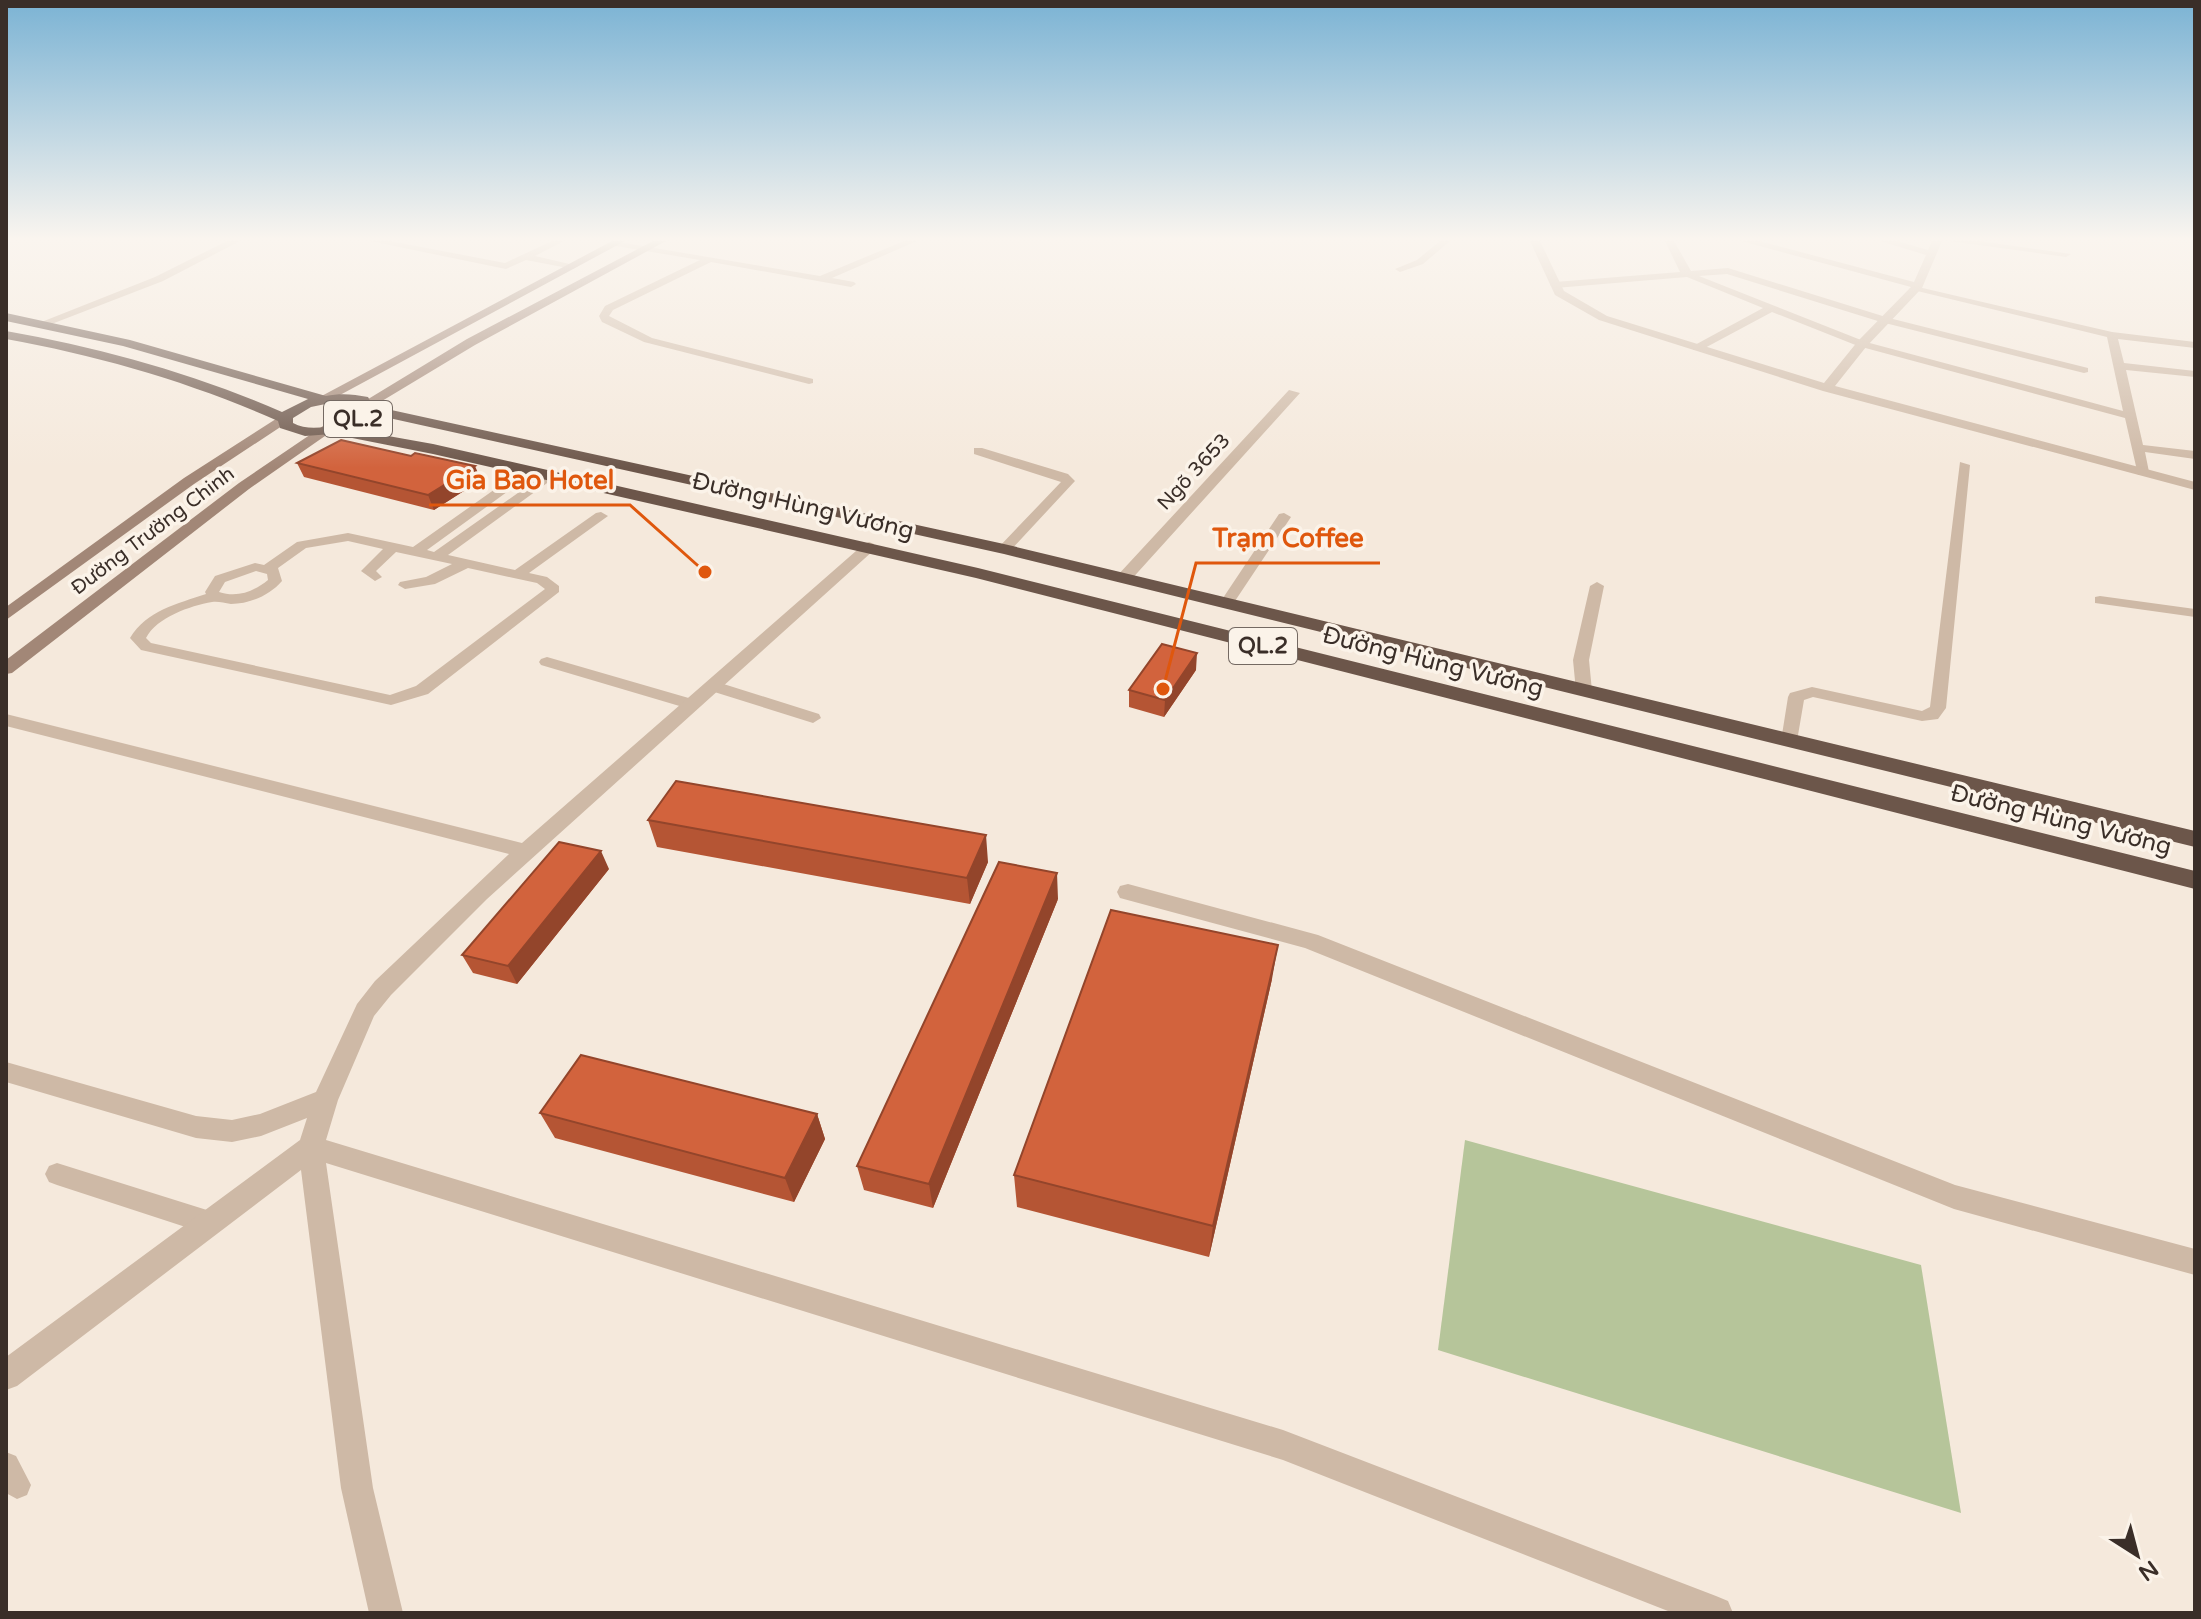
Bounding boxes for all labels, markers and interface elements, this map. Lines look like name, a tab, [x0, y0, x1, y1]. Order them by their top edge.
road number: QL.2	[324, 401, 392, 437]
street label: Ngõ 3653	[1152, 429, 1236, 515]
callout: Gia Bao Hotel	[429, 455, 630, 505]
street label: Đường Trường Chinh	[67, 462, 239, 600]
text: Gia Bao Hotel	[446, 465, 614, 496]
street label: Đường Hùng Vương	[689, 466, 917, 546]
callout: Trạm Coffee	[1196, 513, 1380, 563]
text: Trạm Coffee	[1211, 523, 1364, 554]
street label: Đường Hùng Vương	[1320, 621, 1546, 703]
road number: QL.2	[1229, 628, 1297, 664]
street label: Đường Hùng Vương	[1948, 779, 2174, 861]
north arrow	[2097, 1515, 2177, 1595]
text: N	[2133, 1555, 2163, 1586]

